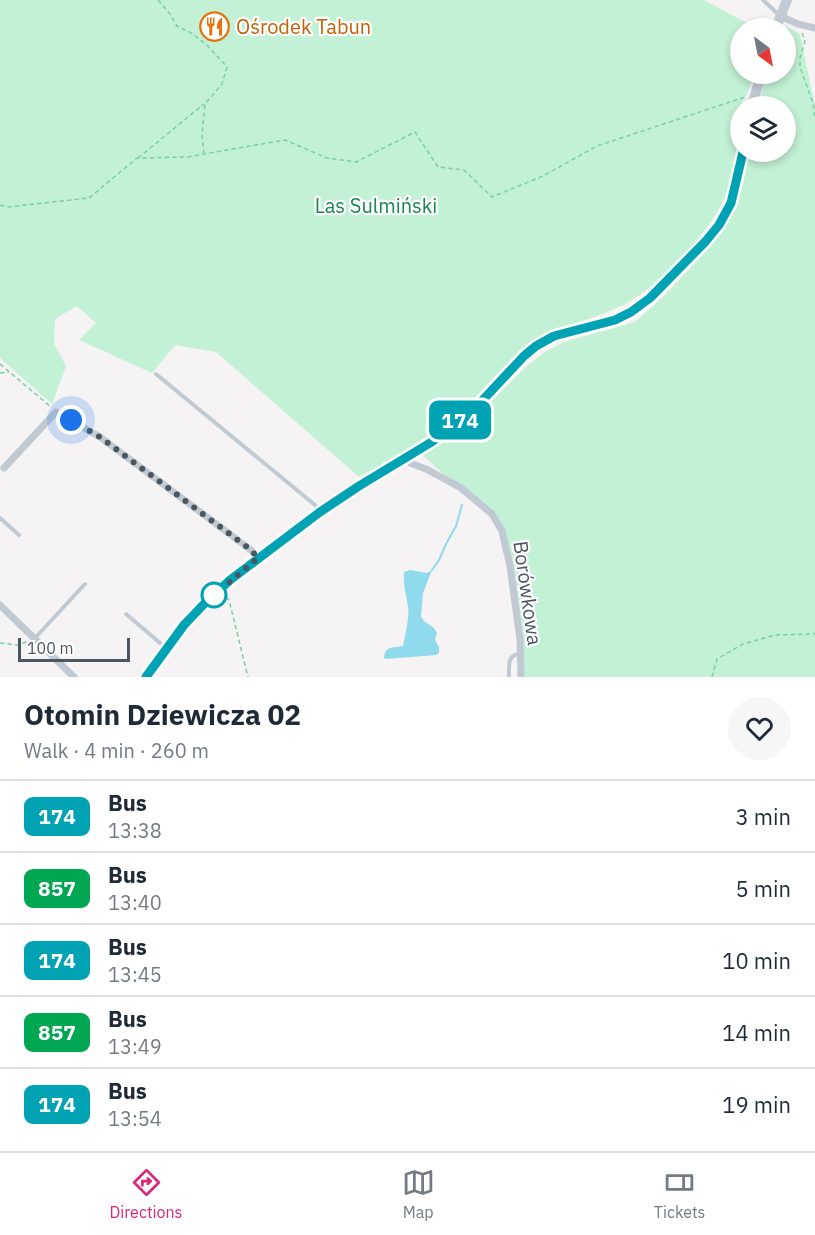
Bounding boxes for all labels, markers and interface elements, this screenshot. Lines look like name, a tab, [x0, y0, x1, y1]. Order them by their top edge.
restaurant icon: Ośrodek Tabun	[199, 10, 231, 42]
place label: Ośrodek Tabun	[236, 13, 371, 40]
north arrow	[730, 18, 796, 84]
map controls	[730, 18, 796, 162]
button: layers	[730, 96, 796, 162]
park label: Las Sulmiński	[315, 192, 437, 219]
line badge: 174	[426, 400, 494, 440]
your location	[56, 405, 86, 435]
text: 174	[441, 406, 479, 434]
street label: Borówkowa	[507, 539, 549, 647]
unlabelled marker	[201, 582, 227, 608]
scale bar	[18, 635, 130, 662]
text: 100 m	[27, 638, 74, 658]
text: Otomin Dziewicza 02	[24, 696, 301, 733]
button: heart	[728, 697, 791, 760]
text: Walk · 4 min · 260 m	[24, 737, 209, 764]
text: Bus	[108, 788, 147, 817]
text: 174	[38, 802, 76, 830]
text: 3 min	[735, 802, 791, 831]
text: 13:38	[108, 817, 162, 844]
text: Bus	[108, 860, 147, 889]
text: 857	[38, 874, 76, 902]
text: 5 min	[735, 874, 791, 903]
text: 13:40	[108, 889, 162, 916]
text: Bus	[108, 932, 147, 961]
text: 174	[38, 946, 76, 974]
text: 10 min	[722, 946, 791, 975]
text: 13:45	[108, 961, 162, 988]
text: Bus	[108, 1004, 147, 1033]
text: 857	[38, 1018, 76, 1046]
text: 14 min	[722, 1018, 791, 1047]
text: 13:49	[108, 1033, 162, 1060]
text: Bus	[108, 1076, 147, 1105]
text: 174	[38, 1090, 76, 1118]
text: 19 min	[722, 1090, 791, 1119]
text: 13:54	[108, 1105, 162, 1132]
tab: Directions	[110, 1166, 182, 1222]
tab: Map	[402, 1166, 435, 1222]
tab: Tickets	[654, 1166, 705, 1222]

